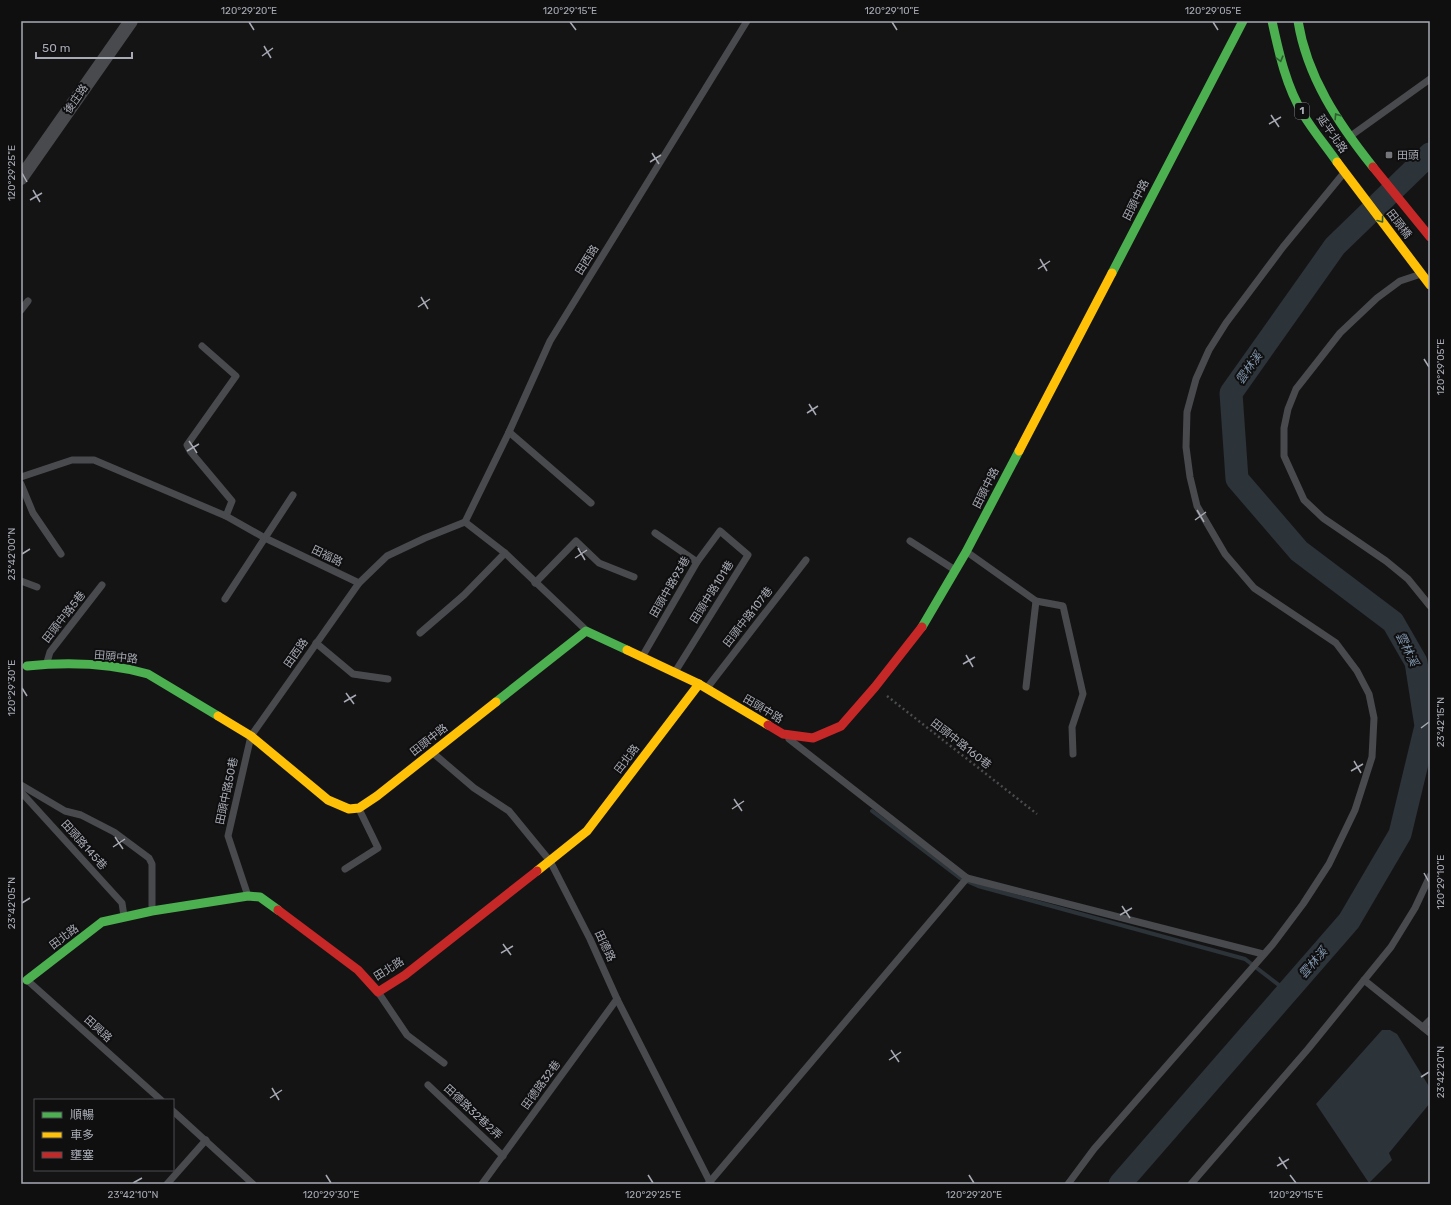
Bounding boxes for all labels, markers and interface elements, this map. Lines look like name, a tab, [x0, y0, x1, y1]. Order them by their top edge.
text: 120°29'20"E	[221, 5, 277, 17]
text: 120°29'15"E	[543, 5, 597, 17]
text: 120°29'10"E	[865, 5, 919, 17]
text: 120°29'05"E	[1185, 5, 1241, 17]
scale bar	[36, 34, 132, 60]
text: 50 m	[42, 41, 70, 55]
one-way arrow	[1275, 55, 1284, 62]
street label: 後庄路	[61, 82, 91, 116]
road number: 1	[1295, 103, 1309, 119]
street label: 延平北路	[1314, 112, 1350, 156]
one-way arrow	[1334, 113, 1342, 120]
text: 120°29'25"E	[6, 145, 18, 201]
place label: 田頭	[1397, 149, 1419, 162]
marker: 田頭	[1384, 150, 1394, 160]
street label: 田頭中路	[1120, 177, 1152, 223]
street label: 田頭橋	[1384, 207, 1414, 241]
one-way arrow	[1376, 215, 1383, 222]
street label: 田西路	[573, 243, 601, 277]
text: 120°29'05"E	[1435, 339, 1447, 395]
water label: 雲林溪	[1233, 348, 1266, 387]
street label: 田頭中路	[970, 465, 1002, 511]
text: 23°42'00"N	[6, 527, 18, 580]
street label: 田福路	[309, 543, 345, 569]
street label: 田頭中路93巷	[647, 554, 693, 620]
street label: 田頭中路101巷	[688, 558, 736, 626]
street label: 田頭中路107巷	[721, 584, 775, 650]
street label: 田頭中路5巷	[40, 589, 88, 645]
water label: 雲林溪	[1393, 630, 1422, 670]
street label: 田西路	[281, 636, 311, 670]
street label: 田頭中路	[93, 648, 139, 666]
text: 120°29'30"E	[6, 660, 18, 716]
street label: 田頭中路	[741, 692, 785, 726]
text: 23°42'15"N	[1435, 697, 1447, 747]
street label: 田頭中路160巷	[928, 716, 994, 772]
street label: 田頭中路	[408, 721, 450, 759]
street label: 田北路	[612, 742, 642, 776]
street label: 田頭中路50巷	[214, 756, 240, 826]
street label: 田頭路145巷	[58, 818, 110, 872]
text: 120°29'10"E	[1435, 855, 1447, 909]
text: 23°42'05"N	[6, 877, 18, 929]
street label: 田北路	[47, 922, 81, 952]
street label: 田德路	[592, 928, 618, 964]
water label: 雲林溪	[1296, 943, 1331, 981]
street label: 田北路	[372, 955, 406, 983]
street label: 田興路	[81, 1013, 115, 1045]
text: 23°42'20"N	[1435, 1046, 1447, 1098]
street label: 田德路32巷	[519, 1058, 563, 1112]
street label: 田德路32巷2弄	[441, 1082, 505, 1142]
legend	[34, 1099, 174, 1171]
text: 順暢	[70, 1108, 94, 1122]
text: 車多	[70, 1128, 94, 1142]
text: 壅塞	[70, 1148, 94, 1162]
text: 23°42'10"N	[108, 1189, 158, 1201]
text: 120°29'30"E	[303, 1189, 359, 1201]
text: 120°29'25"E	[625, 1189, 681, 1201]
text: 120°29'20"E	[946, 1189, 1002, 1201]
text: 120°29'15"E	[1269, 1189, 1323, 1201]

